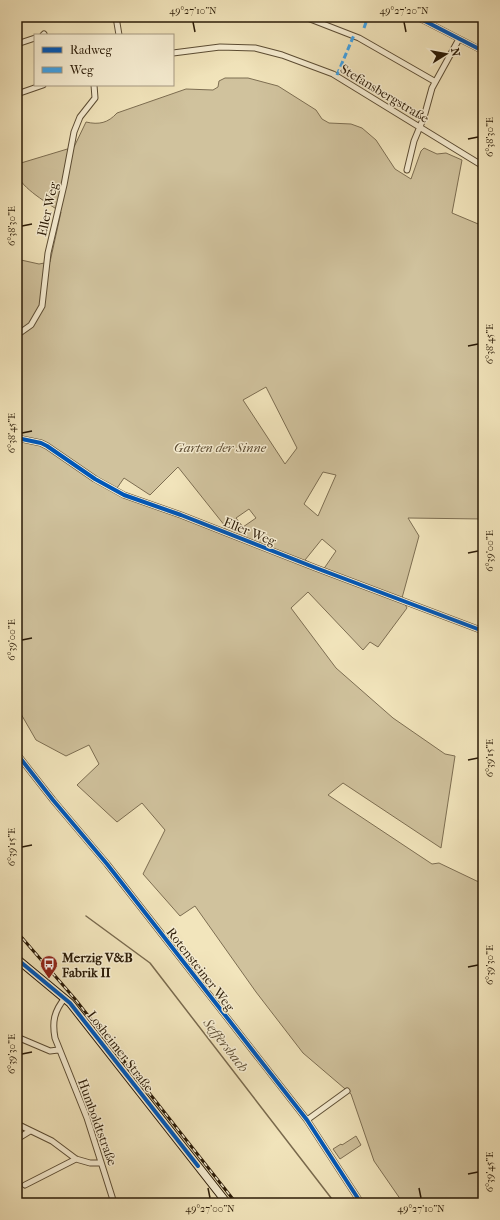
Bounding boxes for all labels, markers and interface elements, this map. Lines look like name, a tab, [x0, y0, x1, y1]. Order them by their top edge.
text: 49°27'10"N	[169, 5, 217, 17]
text: 49°27'20"N	[379, 5, 429, 17]
legend	[34, 34, 174, 86]
north arrow	[426, 34, 466, 74]
text: Radweg	[70, 43, 113, 57]
text: N	[448, 47, 463, 58]
street label: Stefansbergstraße	[338, 61, 432, 126]
text: Weg	[69, 63, 94, 77]
text: 6°38'30"E	[484, 117, 496, 157]
street label: Eller Weg	[34, 180, 61, 238]
text: 6°38'30"E	[6, 206, 18, 246]
text: 6°38'45"E	[484, 324, 496, 364]
text: 6°38'45"E	[6, 413, 18, 453]
park label: Garten der Sinne	[174, 440, 267, 455]
street label: Eller Weg	[221, 514, 279, 549]
text: 6°39'00"E	[484, 530, 496, 572]
text: 6°39'00"E	[6, 619, 18, 661]
text: 6°39'15"E	[484, 739, 496, 777]
text: 6°39'15"E	[6, 828, 18, 866]
street label: Rotensteiner Weg	[163, 925, 238, 1015]
text: 6°39'30"E	[484, 945, 496, 985]
place label: Merzig V&B Fabrik II	[61, 950, 133, 980]
bus stop icon: Merzig V&B Fabrik II	[39, 954, 59, 979]
street label: Losheimer Straße	[84, 1008, 157, 1095]
water label: Seffersbach	[199, 1014, 252, 1076]
text: 6°39'30"E	[6, 1034, 18, 1074]
street label: Humboldtstraße	[75, 1077, 120, 1168]
text: 6°39'45"E	[484, 1152, 496, 1192]
text: 49°27'00"N	[185, 1203, 235, 1215]
text: 49°27'10"N	[397, 1203, 445, 1215]

